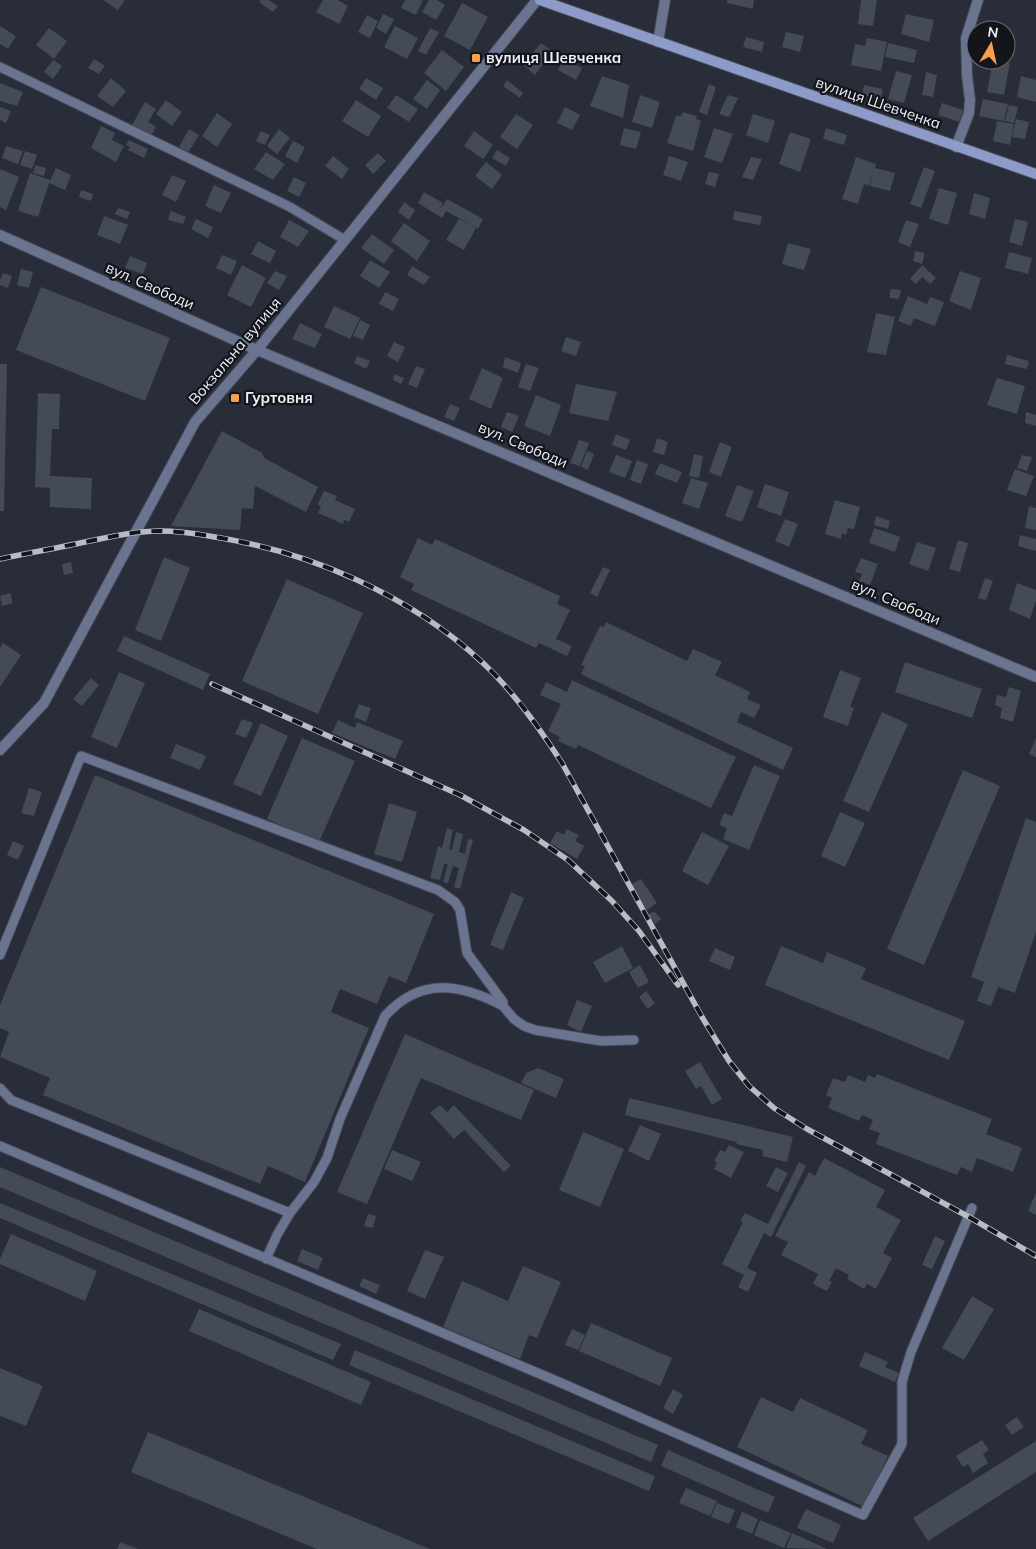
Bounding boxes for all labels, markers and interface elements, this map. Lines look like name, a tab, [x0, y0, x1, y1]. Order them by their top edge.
north arrow	[966, 20, 1016, 70]
text: N	[986, 22, 1000, 42]
place label: вулиця Шевченка	[486, 48, 621, 67]
marker: вулиця Шевченка	[470, 52, 482, 64]
street label: вулиця Шевченка	[813, 72, 943, 133]
street label: вул. Свободи	[103, 258, 197, 314]
street label: Вокзальна вулиця	[184, 293, 285, 408]
place label: Гуртовня	[245, 388, 313, 407]
marker: Гуртовня	[229, 392, 241, 404]
street label: вул. Свободи	[476, 417, 571, 472]
street label: вул. Свободи	[849, 574, 944, 629]

